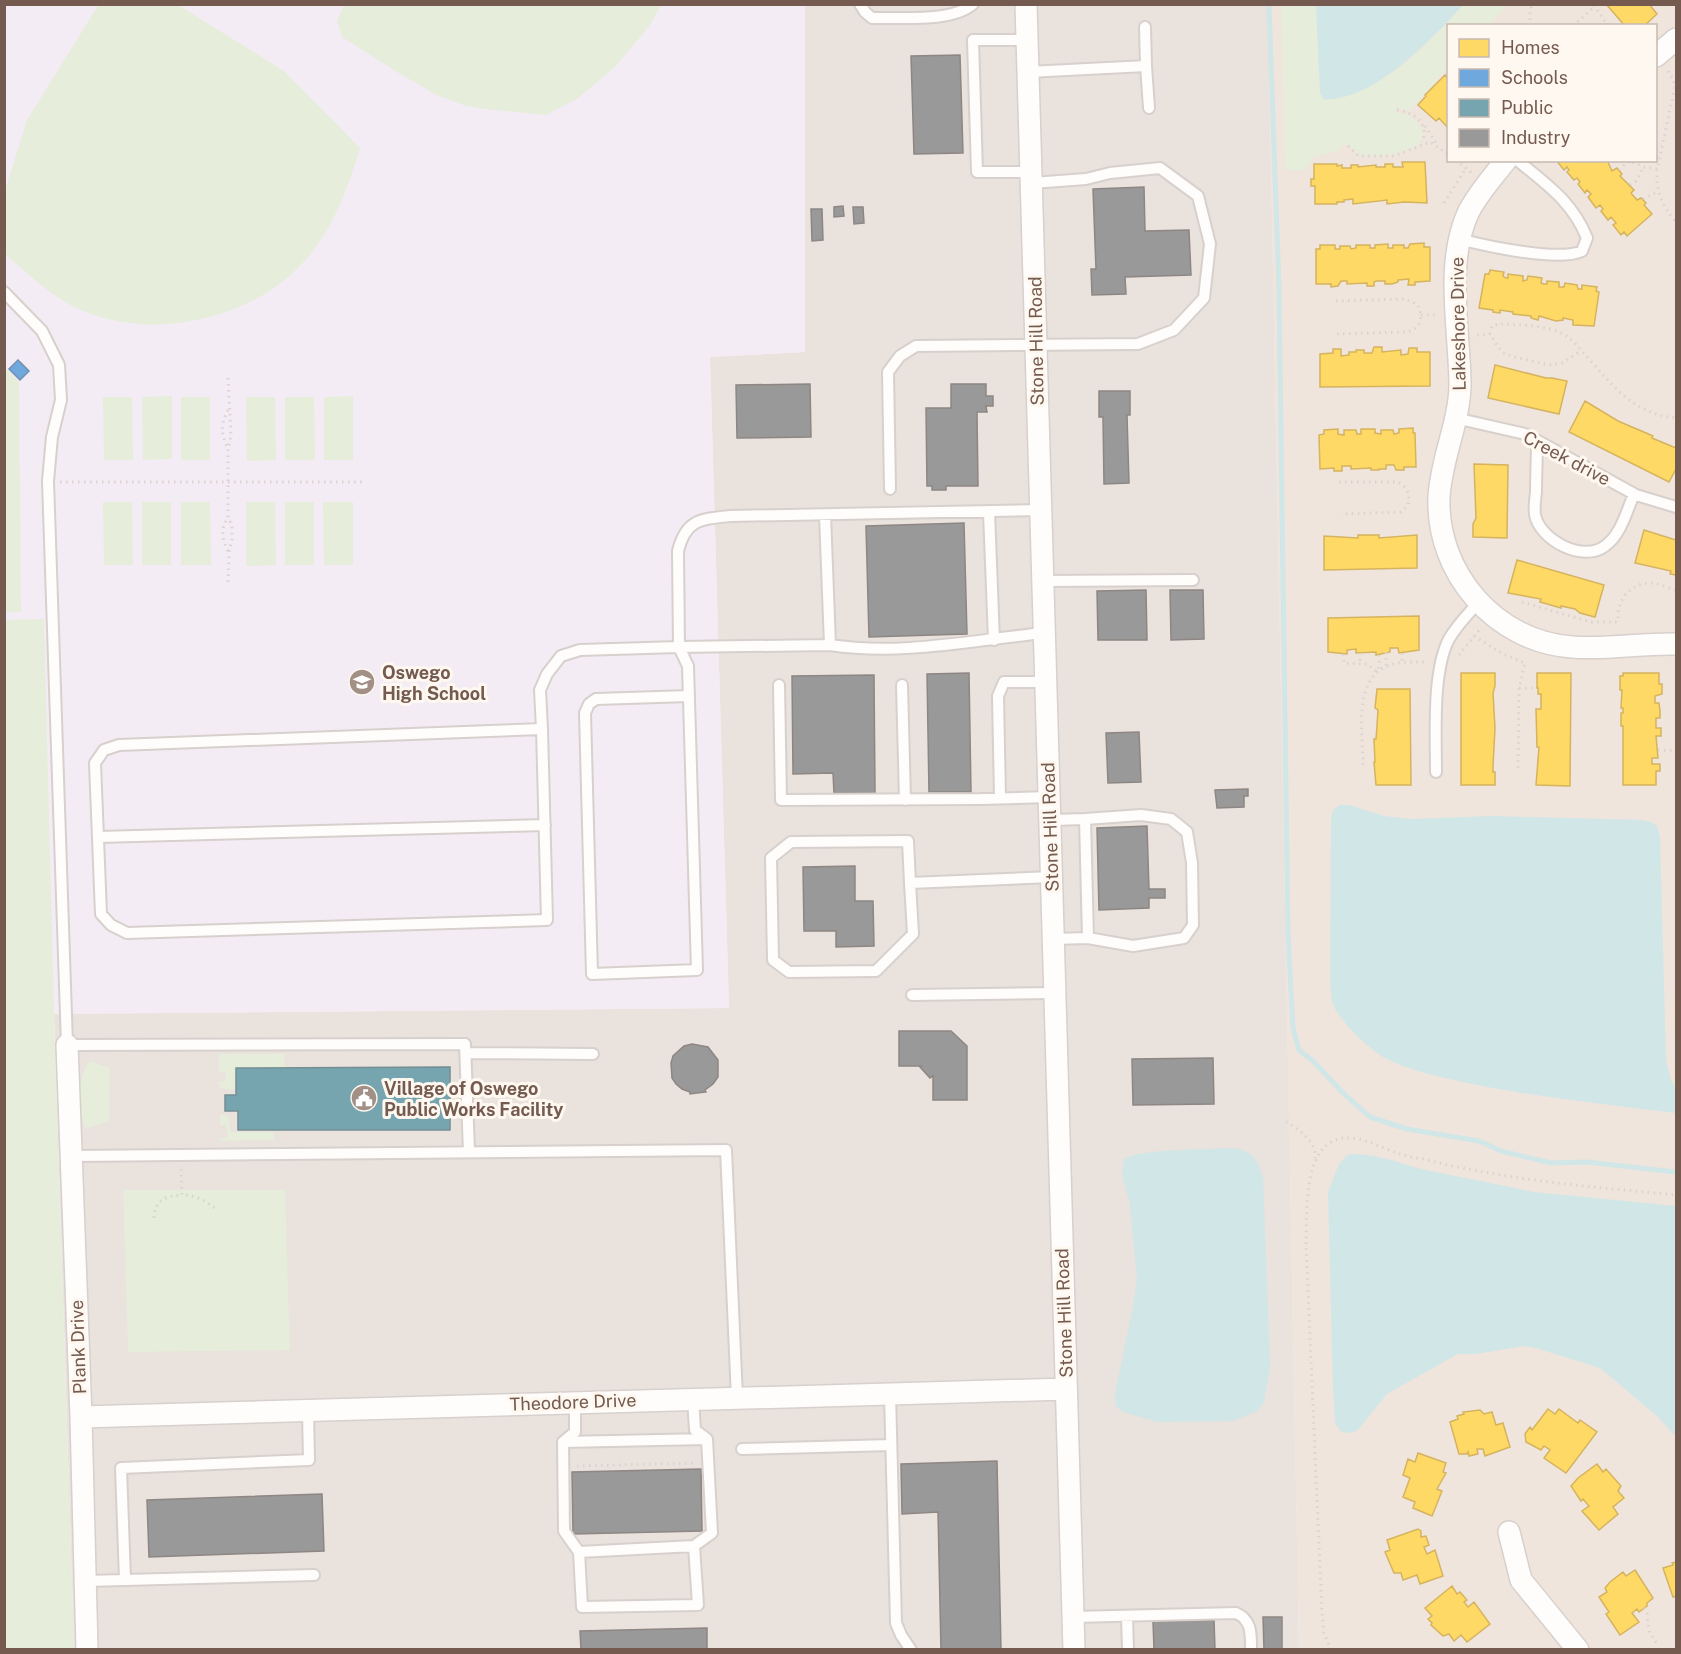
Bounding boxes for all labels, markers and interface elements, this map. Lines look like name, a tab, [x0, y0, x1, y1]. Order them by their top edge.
legend	[1447, 24, 1657, 162]
text: Homes	[1501, 37, 1560, 58]
text: Schools	[1501, 67, 1568, 88]
text: Public	[1501, 97, 1553, 118]
text: Industry	[1501, 127, 1571, 148]
street label: Lakeshore Drive	[1446, 257, 1470, 391]
street label: Stone Hill Road	[1024, 276, 1048, 406]
street label: Creek drive	[1520, 426, 1614, 490]
place label: Oswego High School	[382, 662, 486, 704]
school or university icon: Oswego High School	[347, 667, 377, 697]
street label: Stone Hill Road	[1037, 762, 1063, 892]
place label: Village of Oswego Public Works Facility	[384, 1078, 563, 1120]
public building icon: Village of Oswego Public Works Facility	[349, 1083, 379, 1113]
street label: Stone Hill Road	[1051, 1248, 1077, 1378]
street label: Plank Drive	[66, 1299, 90, 1395]
street label: Theodore Drive	[509, 1389, 637, 1415]

